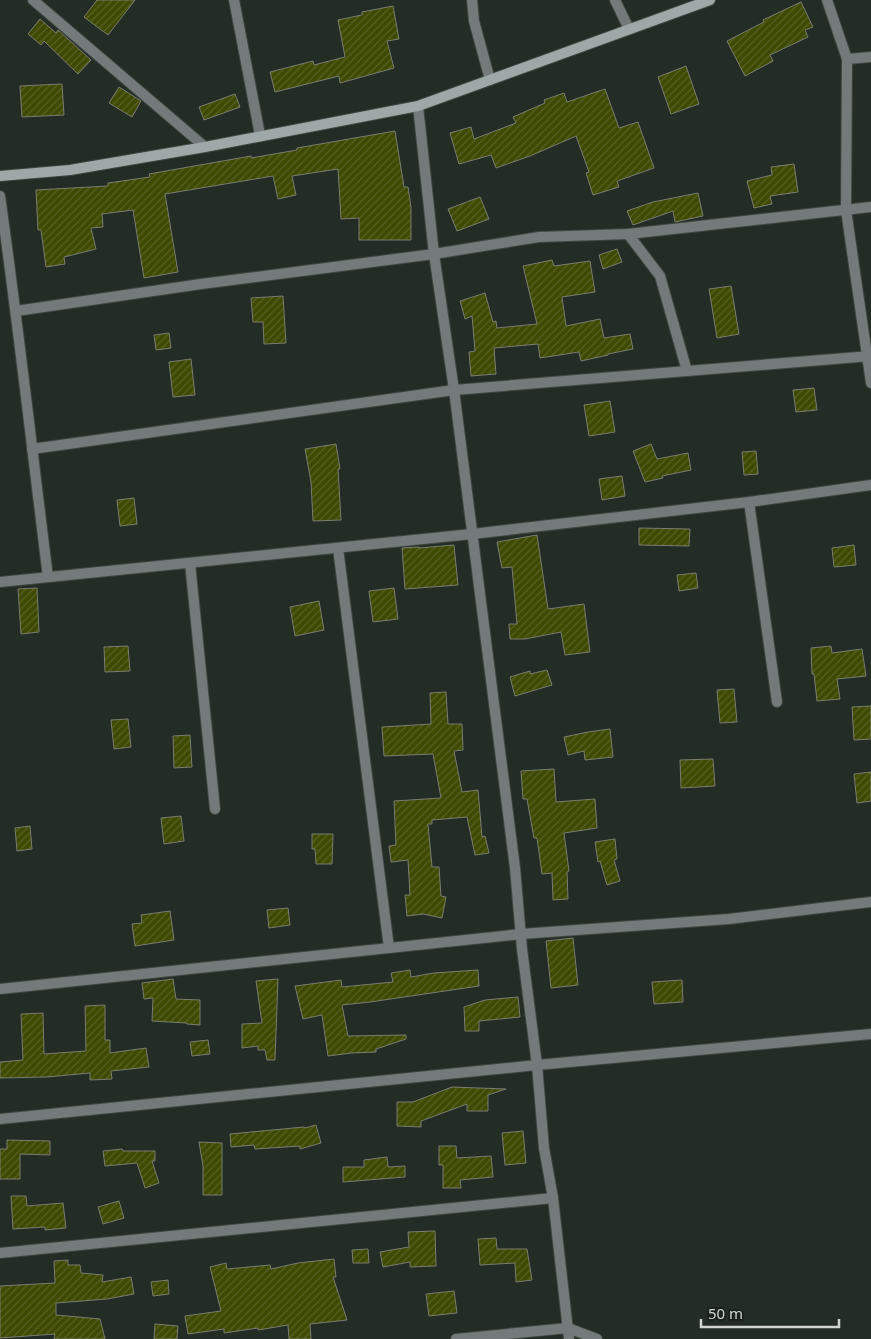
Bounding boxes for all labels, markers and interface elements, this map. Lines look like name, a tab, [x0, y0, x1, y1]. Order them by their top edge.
scale bar	[701, 1296, 838, 1328]
text: 50 m	[708, 1303, 743, 1323]

